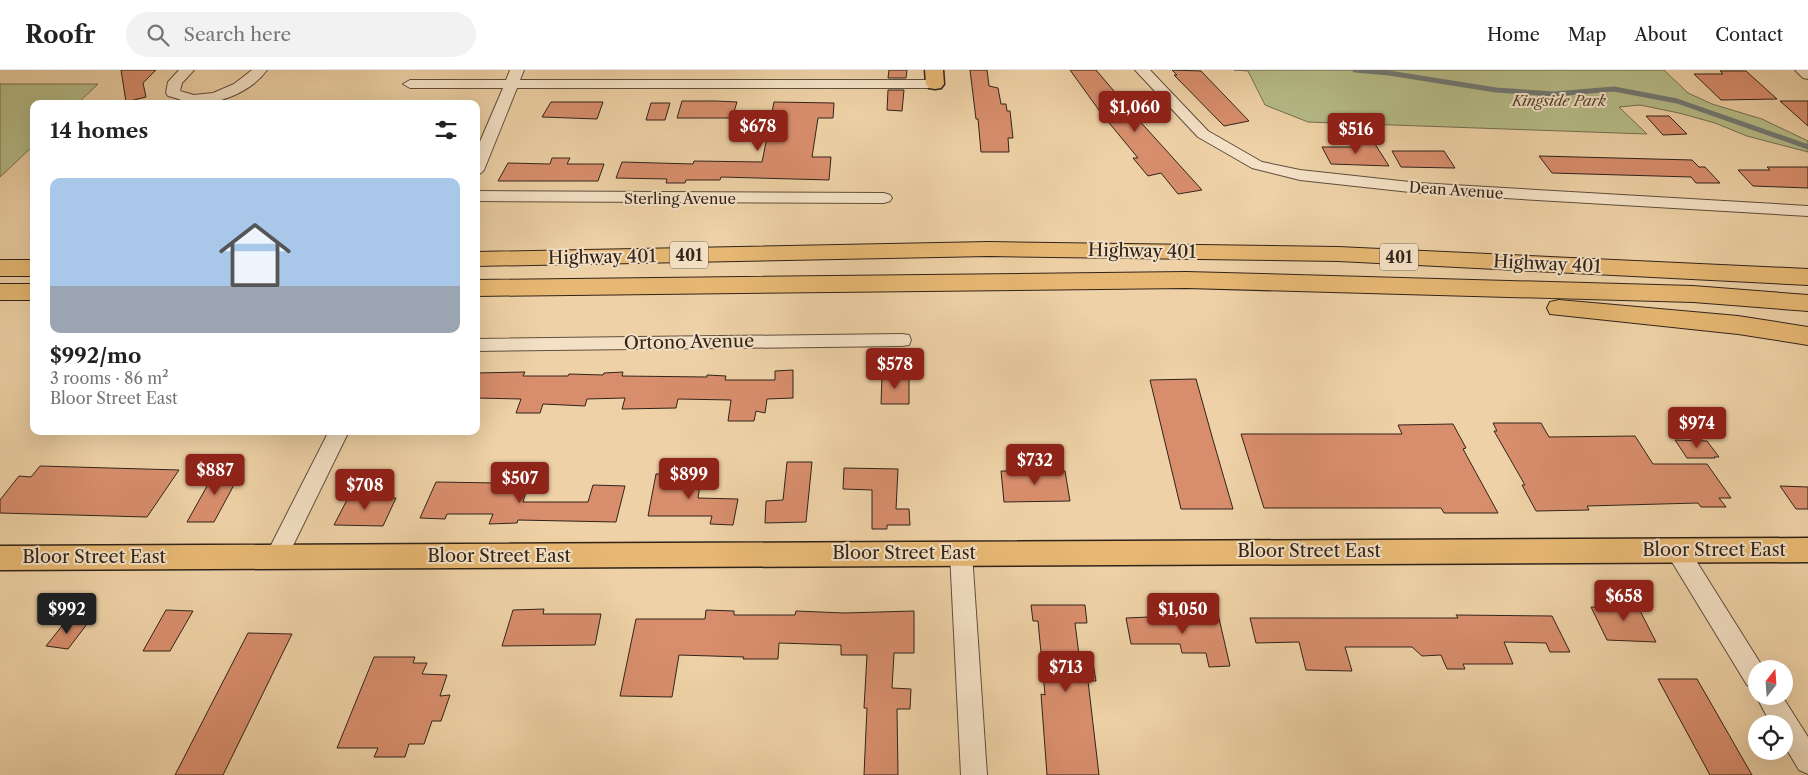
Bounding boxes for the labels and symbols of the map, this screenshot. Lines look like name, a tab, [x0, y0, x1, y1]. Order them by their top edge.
pin: $1,060	[1094, 90, 1176, 133]
park label: Kingside Park	[1511, 91, 1606, 110]
pin: $678	[728, 109, 788, 152]
pin: $516	[1326, 112, 1386, 155]
street label: Dean Avenue	[1408, 177, 1504, 203]
street label: Sterling Avenue	[624, 189, 736, 208]
street label: Highway 401	[1088, 239, 1197, 263]
road number: 401	[670, 242, 708, 268]
road number: 401	[1380, 243, 1418, 270]
street label: Highway 401	[548, 245, 657, 269]
street label: Highway 401	[1492, 250, 1602, 278]
street label: Ortono Avenue	[624, 330, 754, 354]
pin: $578	[865, 348, 925, 390]
pin: $974	[1667, 406, 1727, 449]
pin: $732	[1005, 444, 1065, 486]
pin: $887	[185, 454, 245, 496]
pin: $899	[659, 458, 719, 500]
pin: $507	[490, 462, 550, 504]
pin: $708	[335, 468, 395, 511]
street label: Bloor Street East	[1642, 539, 1786, 561]
street label: Bloor Street East	[1237, 540, 1381, 562]
street label: Bloor Street East	[832, 542, 976, 564]
street label: Bloor Street East	[427, 545, 571, 567]
street label: Bloor Street East	[22, 546, 166, 568]
pin: $658	[1594, 580, 1654, 622]
pin: $992	[37, 592, 97, 635]
pin: $1,050	[1142, 592, 1224, 635]
pin: $713	[1036, 650, 1096, 693]
north arrow	[1748, 660, 1792, 705]

